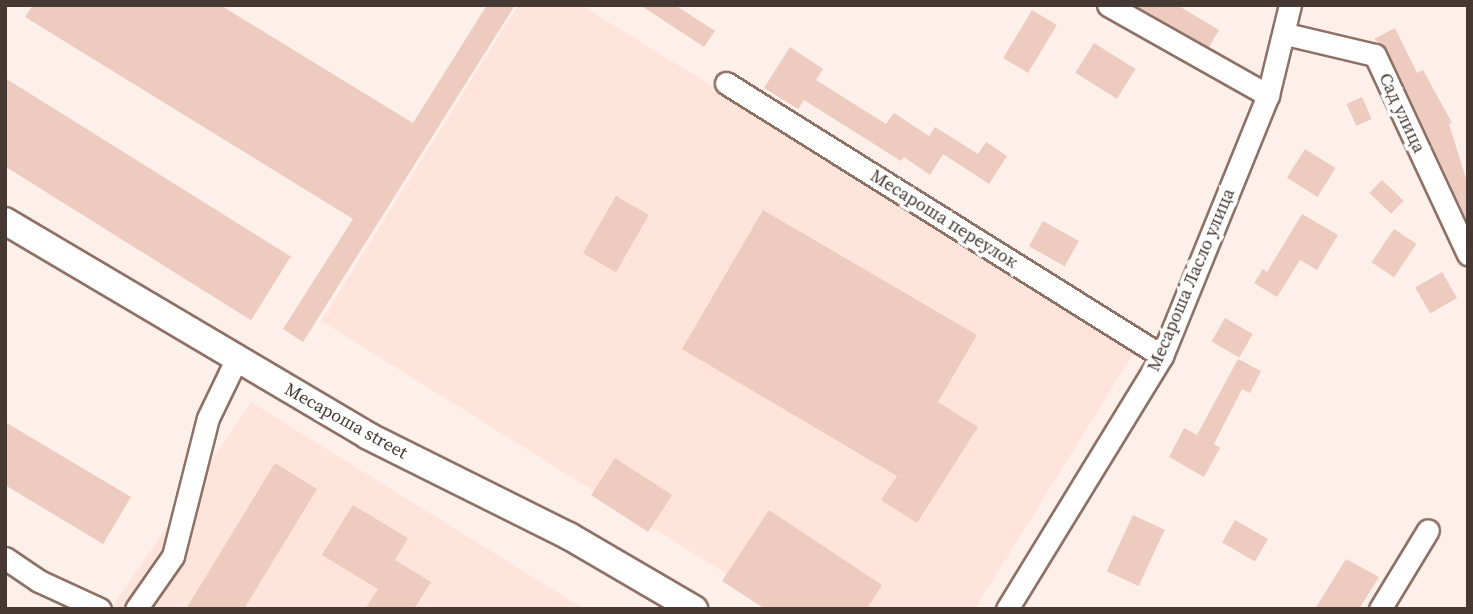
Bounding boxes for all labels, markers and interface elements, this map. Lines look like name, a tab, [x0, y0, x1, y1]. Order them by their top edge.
street label: Сад улица	[1374, 70, 1430, 156]
street label: Месароша переулок	[866, 165, 1022, 273]
street label: Месароша Ласло улица	[1143, 185, 1239, 375]
street label: Месароша street	[281, 378, 411, 464]

